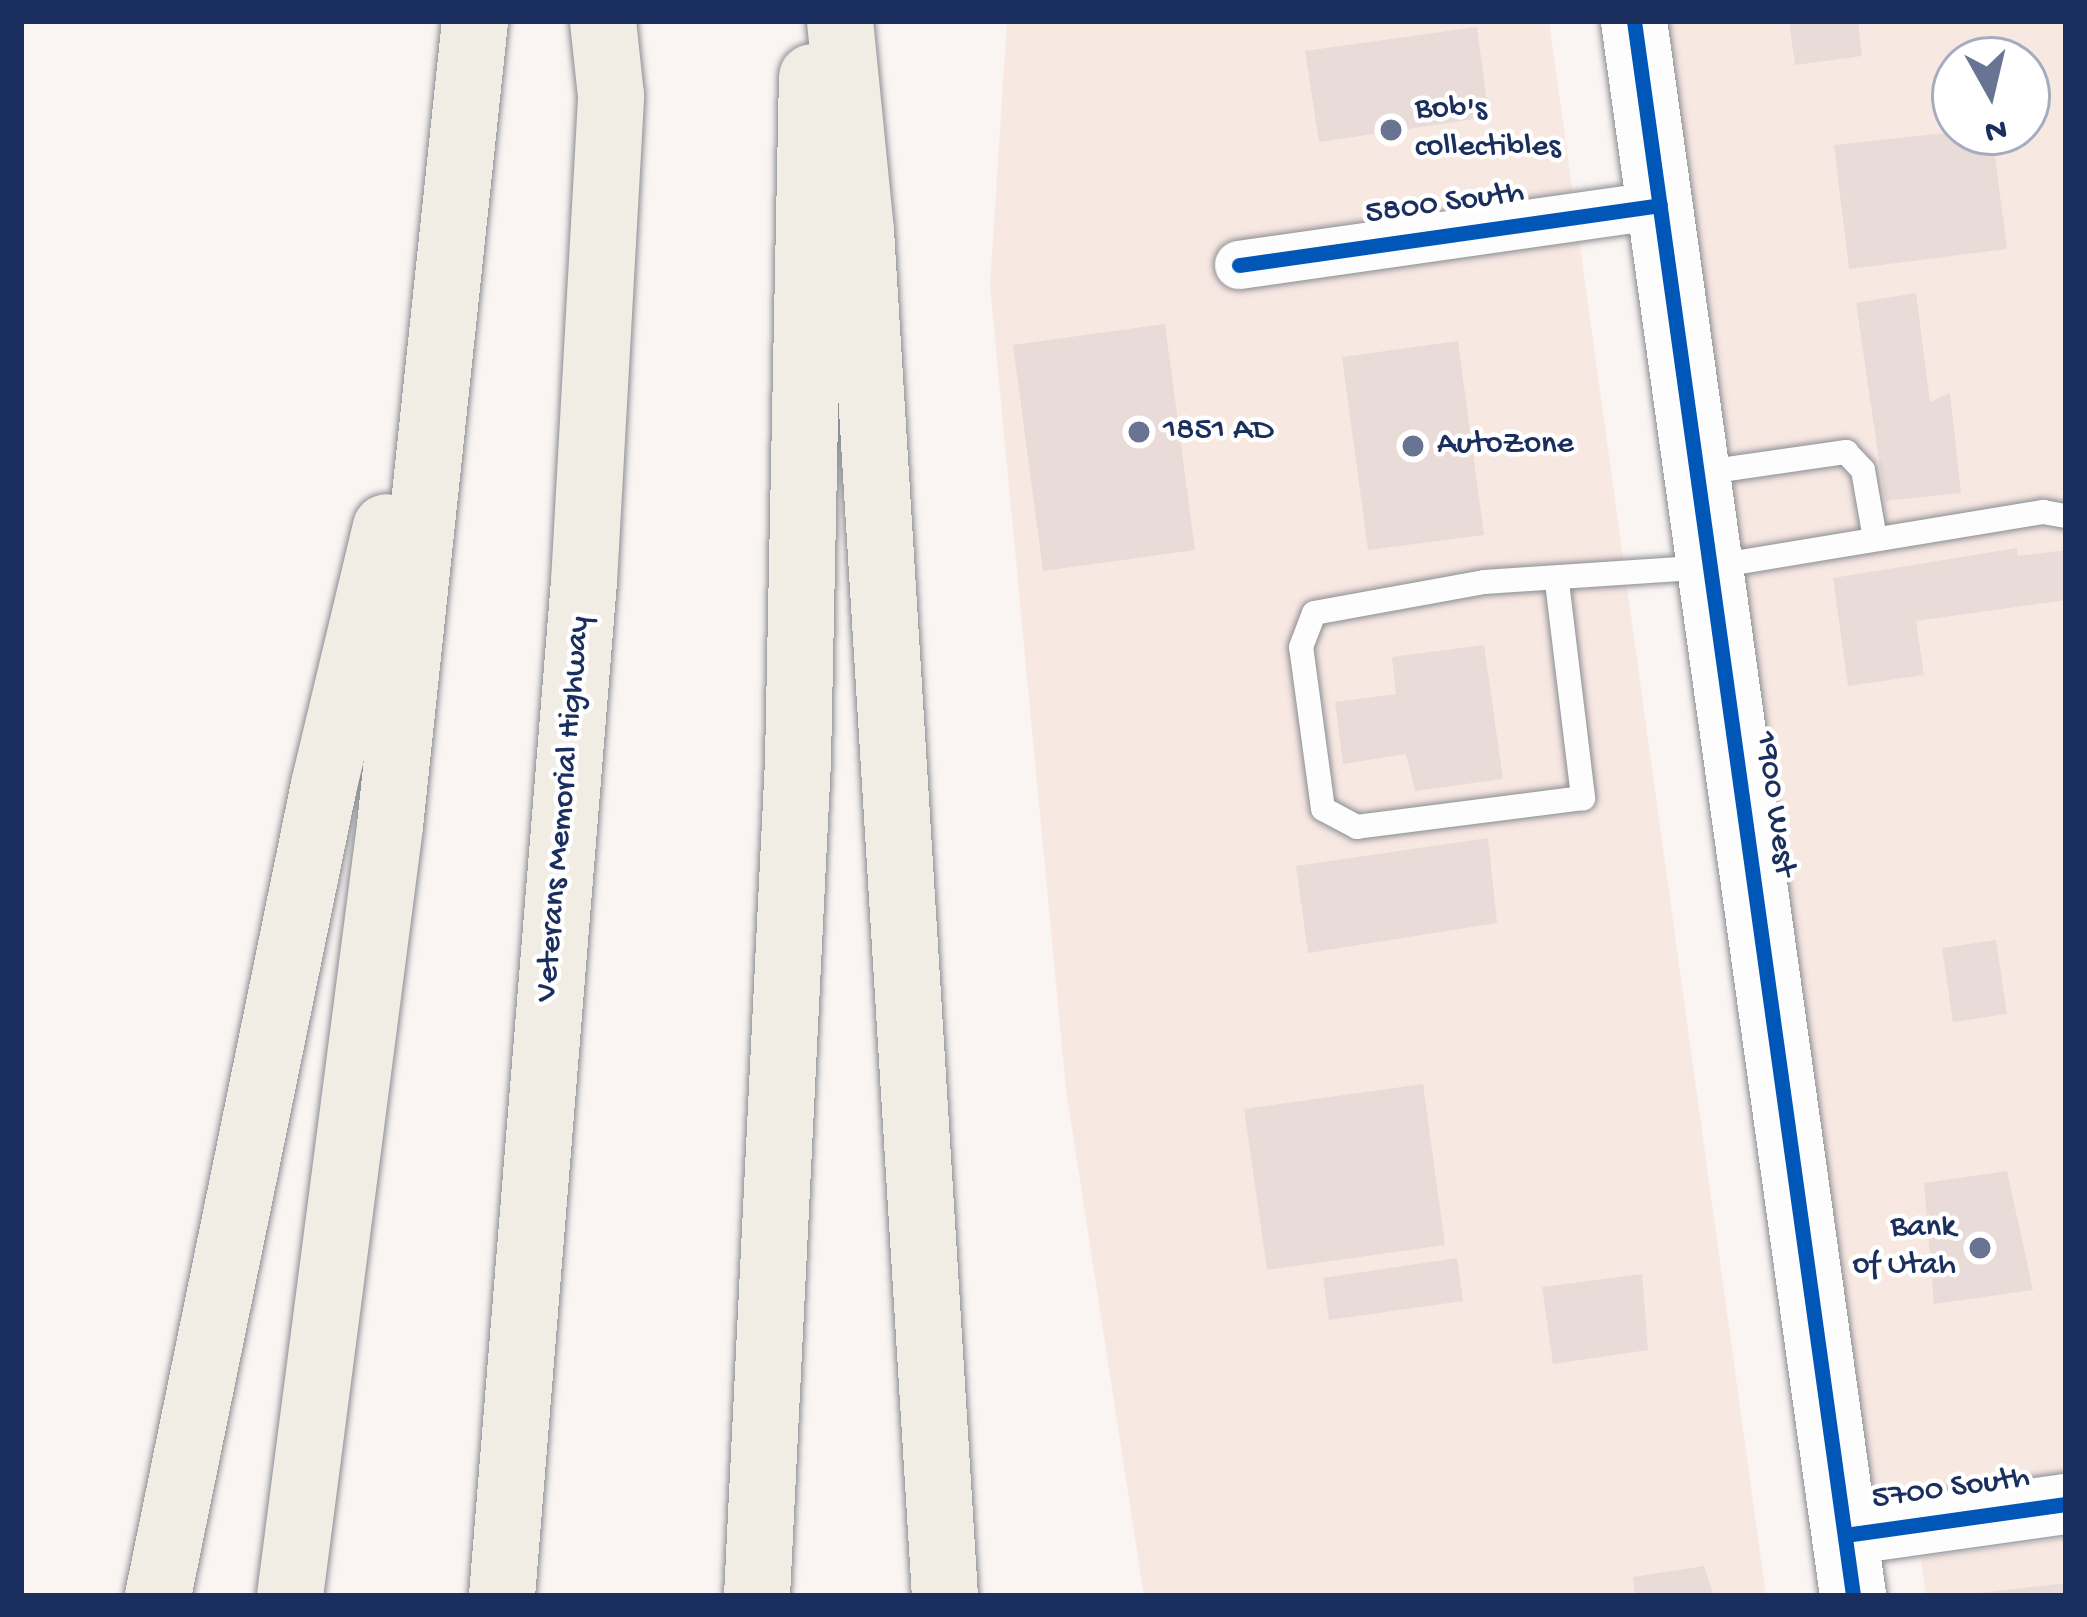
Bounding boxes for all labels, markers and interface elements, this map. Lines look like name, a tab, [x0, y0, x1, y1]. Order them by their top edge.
north arrow	[1931, 36, 2051, 156]
place label: Bob's collectibles	[1415, 91, 1561, 169]
text: N	[1982, 108, 2009, 149]
marker: Bob's collectibles	[1378, 117, 1404, 143]
street label: 5800 South	[1363, 174, 1527, 236]
place label: 1851 AD	[1163, 412, 1274, 452]
marker: 1851 AD	[1126, 419, 1152, 445]
place label: AutoZone	[1437, 426, 1574, 466]
marker: AutoZone	[1400, 433, 1426, 459]
street label: Veterans Memorial Highway	[528, 615, 602, 1003]
street label: 1900 West	[1743, 729, 1803, 879]
place label: Bank of Utah	[1852, 1209, 1956, 1287]
marker: Bank of Utah	[1967, 1235, 1993, 1261]
street label: 5700 South	[1870, 1459, 2032, 1521]

